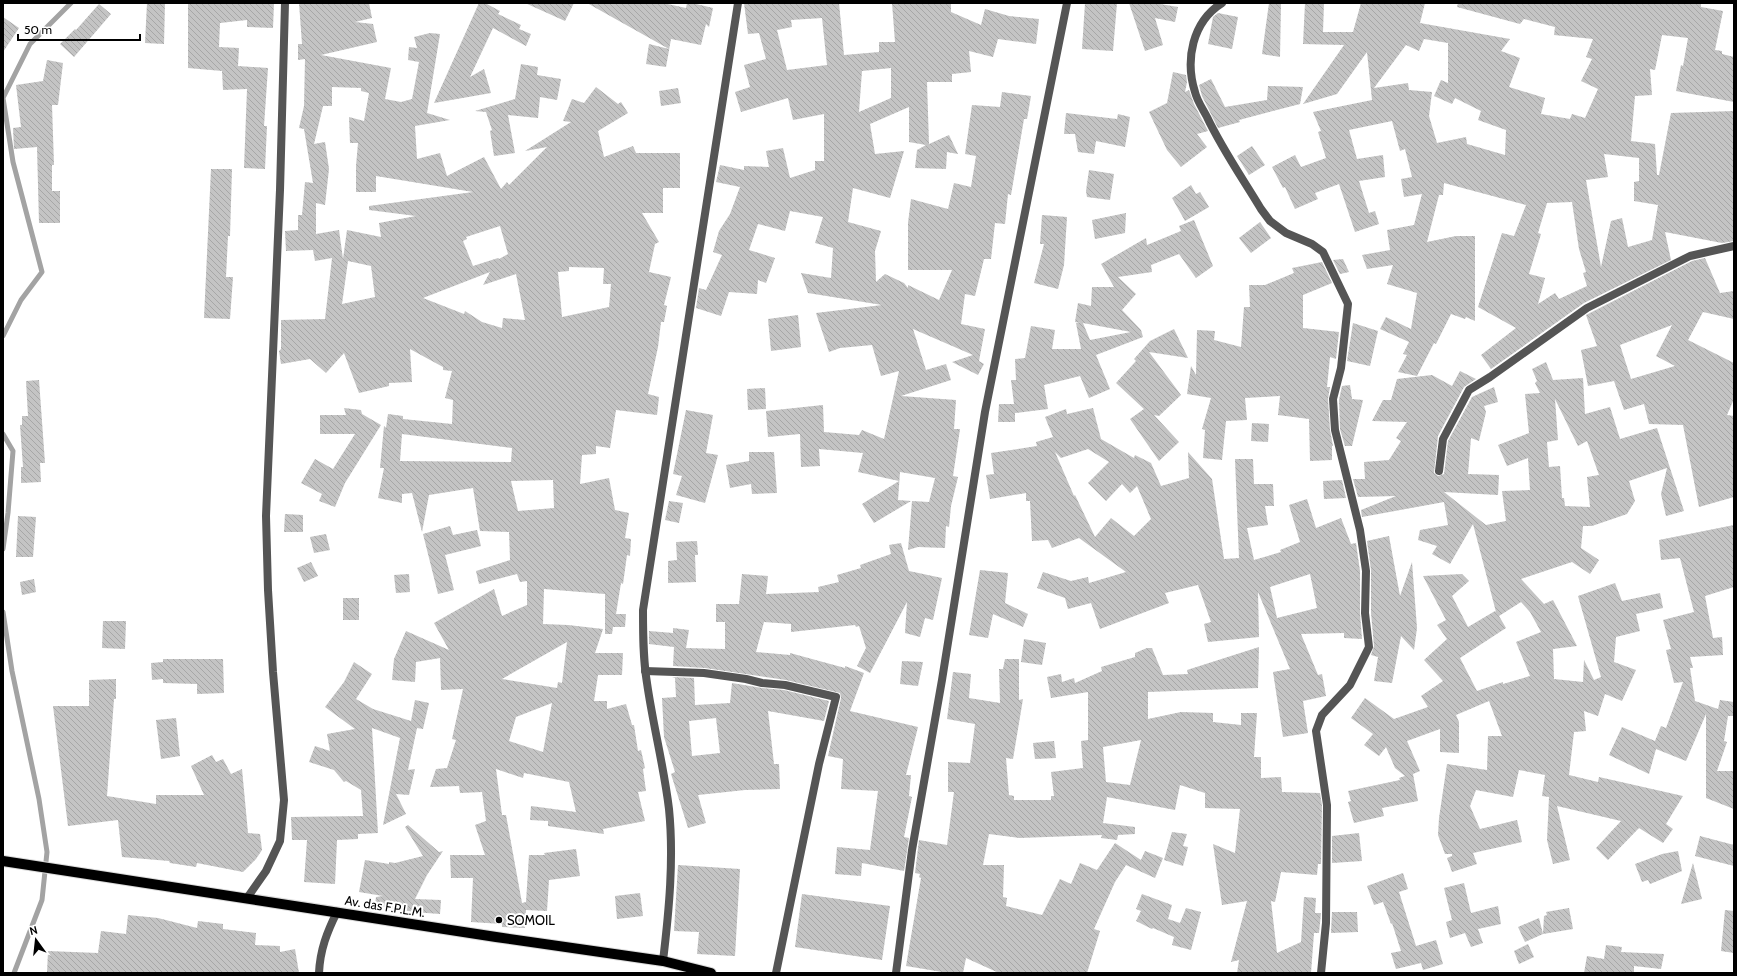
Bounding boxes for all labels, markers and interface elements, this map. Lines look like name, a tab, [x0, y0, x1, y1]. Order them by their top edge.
scale bar	[18, 16, 140, 42]
text: 50 m	[24, 22, 52, 37]
street label: Av. das F.P.L.M.	[344, 892, 427, 920]
place label: SOMOIL	[507, 912, 555, 928]
marker: SOMOIL	[494, 915, 504, 925]
north arrow	[16, 920, 56, 960]
text: N	[28, 923, 39, 938]

